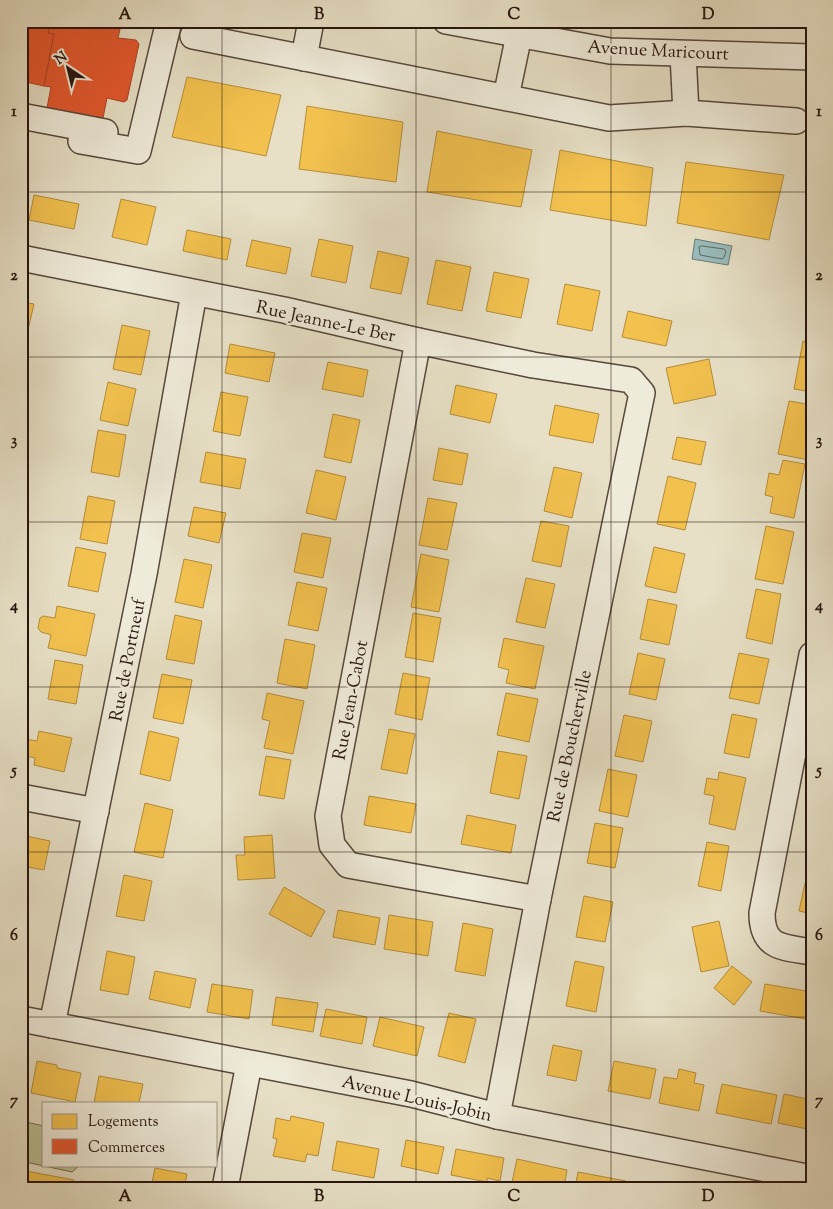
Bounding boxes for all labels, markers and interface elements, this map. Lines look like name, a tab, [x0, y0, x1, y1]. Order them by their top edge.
text: A	[119, 4, 132, 27]
text: B	[314, 4, 324, 27]
text: C	[508, 4, 521, 27]
text: D	[702, 4, 715, 27]
street label: Avenue Maricourt	[587, 35, 729, 69]
north arrow	[42, 42, 92, 92]
text: N	[51, 48, 72, 70]
text: 1	[11, 101, 17, 124]
text: 1	[816, 101, 822, 124]
text: 2	[10, 265, 18, 288]
text: 2	[815, 265, 823, 288]
street label: Rue Jeanne-Le Ber	[253, 295, 398, 350]
text: 3	[11, 430, 18, 453]
text: 3	[816, 430, 823, 453]
text: 4	[9, 595, 18, 618]
text: 4	[814, 595, 823, 618]
street label: Rue de Portneuf	[104, 596, 154, 724]
street label: Rue Jean-Cabot	[328, 638, 376, 763]
street label: Rue de Boucherville	[542, 668, 600, 825]
text: 5	[9, 760, 17, 783]
text: 5	[814, 760, 822, 783]
text: 6	[10, 925, 18, 948]
text: 6	[815, 925, 823, 948]
street label: Avenue Louis-Jobin	[339, 1070, 495, 1130]
text: 7	[10, 1090, 19, 1113]
text: 7	[815, 1090, 824, 1113]
legend	[42, 1102, 218, 1166]
text: Logements	[88, 1112, 159, 1133]
text: Commerces	[88, 1138, 165, 1159]
text: A	[119, 1186, 132, 1209]
text: B	[314, 1186, 324, 1209]
text: C	[508, 1186, 521, 1209]
text: D	[702, 1186, 715, 1209]

